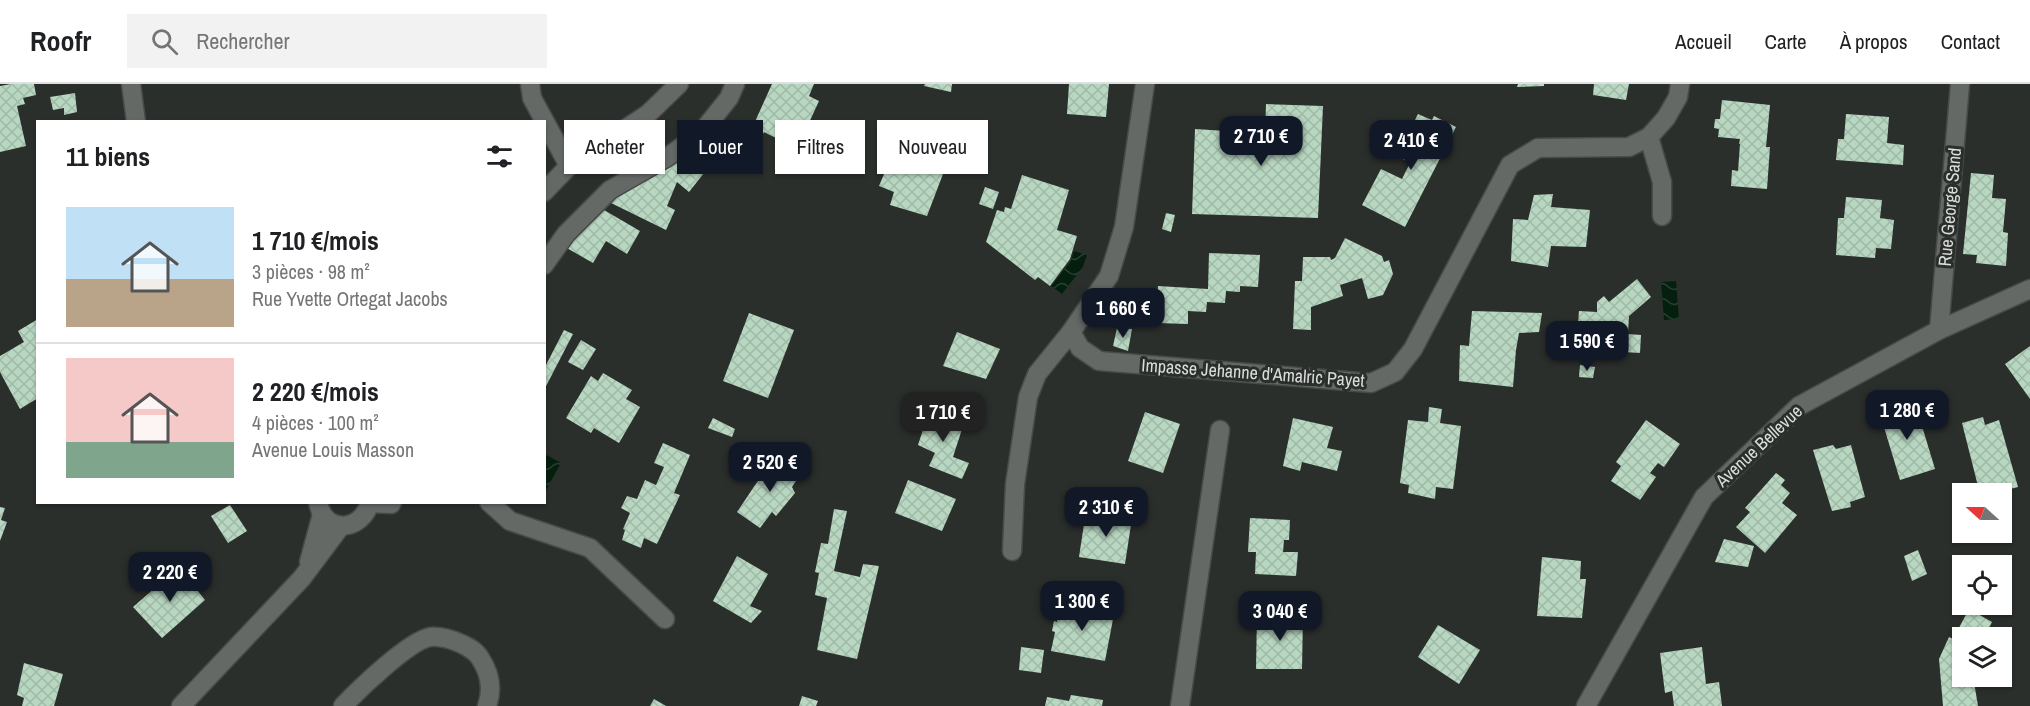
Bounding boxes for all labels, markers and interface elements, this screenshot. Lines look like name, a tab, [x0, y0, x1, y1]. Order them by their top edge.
search box	[127, 14, 547, 68]
text: Roofr	[30, 22, 91, 60]
icon: search	[148, 25, 181, 58]
text: Rechercher	[196, 26, 289, 56]
text: Accueil	[1675, 27, 1732, 56]
text: Carte	[1765, 27, 1807, 56]
text: À propos	[1840, 27, 1908, 56]
text: Contact	[1941, 27, 2000, 56]
pin: 2 710 €	[1206, 116, 1316, 167]
chip: Acheter	[564, 120, 665, 174]
chip: Louer	[677, 120, 763, 174]
chip: Filtres	[775, 120, 865, 174]
chip: Nouveau	[877, 120, 988, 174]
pin: 2 410 €	[1356, 120, 1466, 171]
text: 2 710 €	[1234, 122, 1288, 149]
text: 2 410 €	[1384, 126, 1438, 153]
text: 11 biens	[66, 139, 150, 174]
icon: filters	[483, 140, 516, 173]
street label: Rue George Sand	[1932, 147, 1967, 267]
text: 1 710 €/mois	[252, 223, 379, 258]
icon: home	[114, 231, 186, 303]
text: 3 pièces · 98 m²	[252, 258, 370, 285]
text: Rue Yvette Ortegat Jacobs	[252, 285, 448, 312]
pin: 1 660 €	[1068, 288, 1178, 339]
text: 1 660 €	[1096, 294, 1150, 321]
pin: 1 590 €	[1532, 321, 1642, 372]
text: 1 590 €	[1560, 327, 1614, 354]
street label: Impasse Jehanne d'Amalric Payet	[1141, 352, 1365, 393]
text: 2 220 €/mois	[252, 374, 379, 409]
icon: home	[114, 382, 186, 454]
pin: 1 280 €	[1852, 390, 1962, 441]
pin: 1 710 €	[888, 392, 998, 443]
text: 1 280 €	[1880, 396, 1934, 423]
text: 1 710 €	[916, 398, 970, 425]
street label: Avenue Bellevue	[1709, 399, 1808, 493]
text: 4 pièces · 100 m²	[252, 409, 379, 436]
text: Avenue Louis Masson	[252, 436, 414, 463]
pin: 2 520 €	[715, 442, 825, 493]
text: 2 520 €	[743, 448, 797, 475]
north arrow	[1952, 483, 2012, 543]
map controls	[1952, 483, 2012, 687]
pin: 2 310 €	[1051, 487, 1161, 538]
text: 2 310 €	[1079, 493, 1133, 520]
pin: 2 220 €	[115, 552, 225, 603]
button: locate	[1952, 555, 2012, 615]
text: 2 220 €	[143, 558, 197, 585]
pin: 1 300 €	[1027, 581, 1137, 632]
text: 1 300 €	[1055, 587, 1109, 614]
pin: 3 040 €	[1225, 591, 1335, 642]
text: 3 040 €	[1253, 597, 1307, 624]
button: layers	[1952, 627, 2012, 687]

